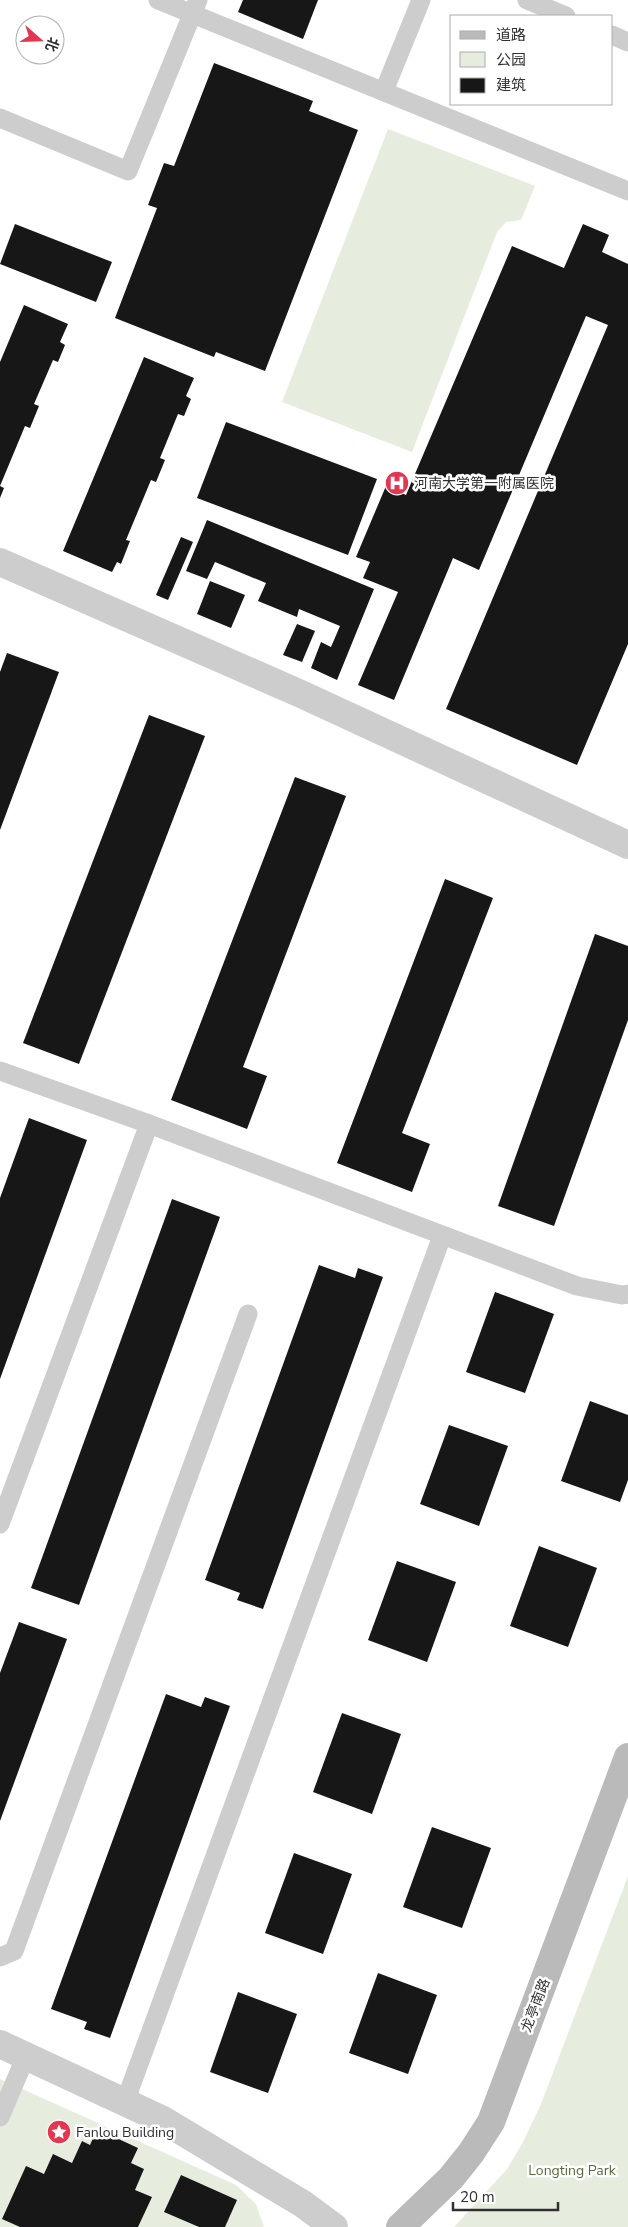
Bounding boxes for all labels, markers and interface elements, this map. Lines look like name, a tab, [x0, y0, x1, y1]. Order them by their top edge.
north arrow	[15, 15, 65, 65]
legend	[450, 15, 613, 105]
text: 道路	[496, 25, 526, 45]
text: 北	[40, 34, 63, 54]
text: 公园	[496, 50, 526, 70]
text: 建筑	[496, 75, 526, 95]
hospital icon: 河南大学第一附属医院	[384, 470, 410, 496]
place label: 河南大学第一附属医院	[414, 474, 554, 493]
street label: 龙亭南路	[517, 1976, 554, 2035]
place icon: Fanlou Building	[46, 2119, 72, 2145]
place label: Fanlou Building	[76, 2123, 174, 2142]
park label: Longting Park	[528, 2161, 617, 2180]
scale bar	[453, 2180, 558, 2212]
text: 20 m	[460, 2187, 495, 2207]

